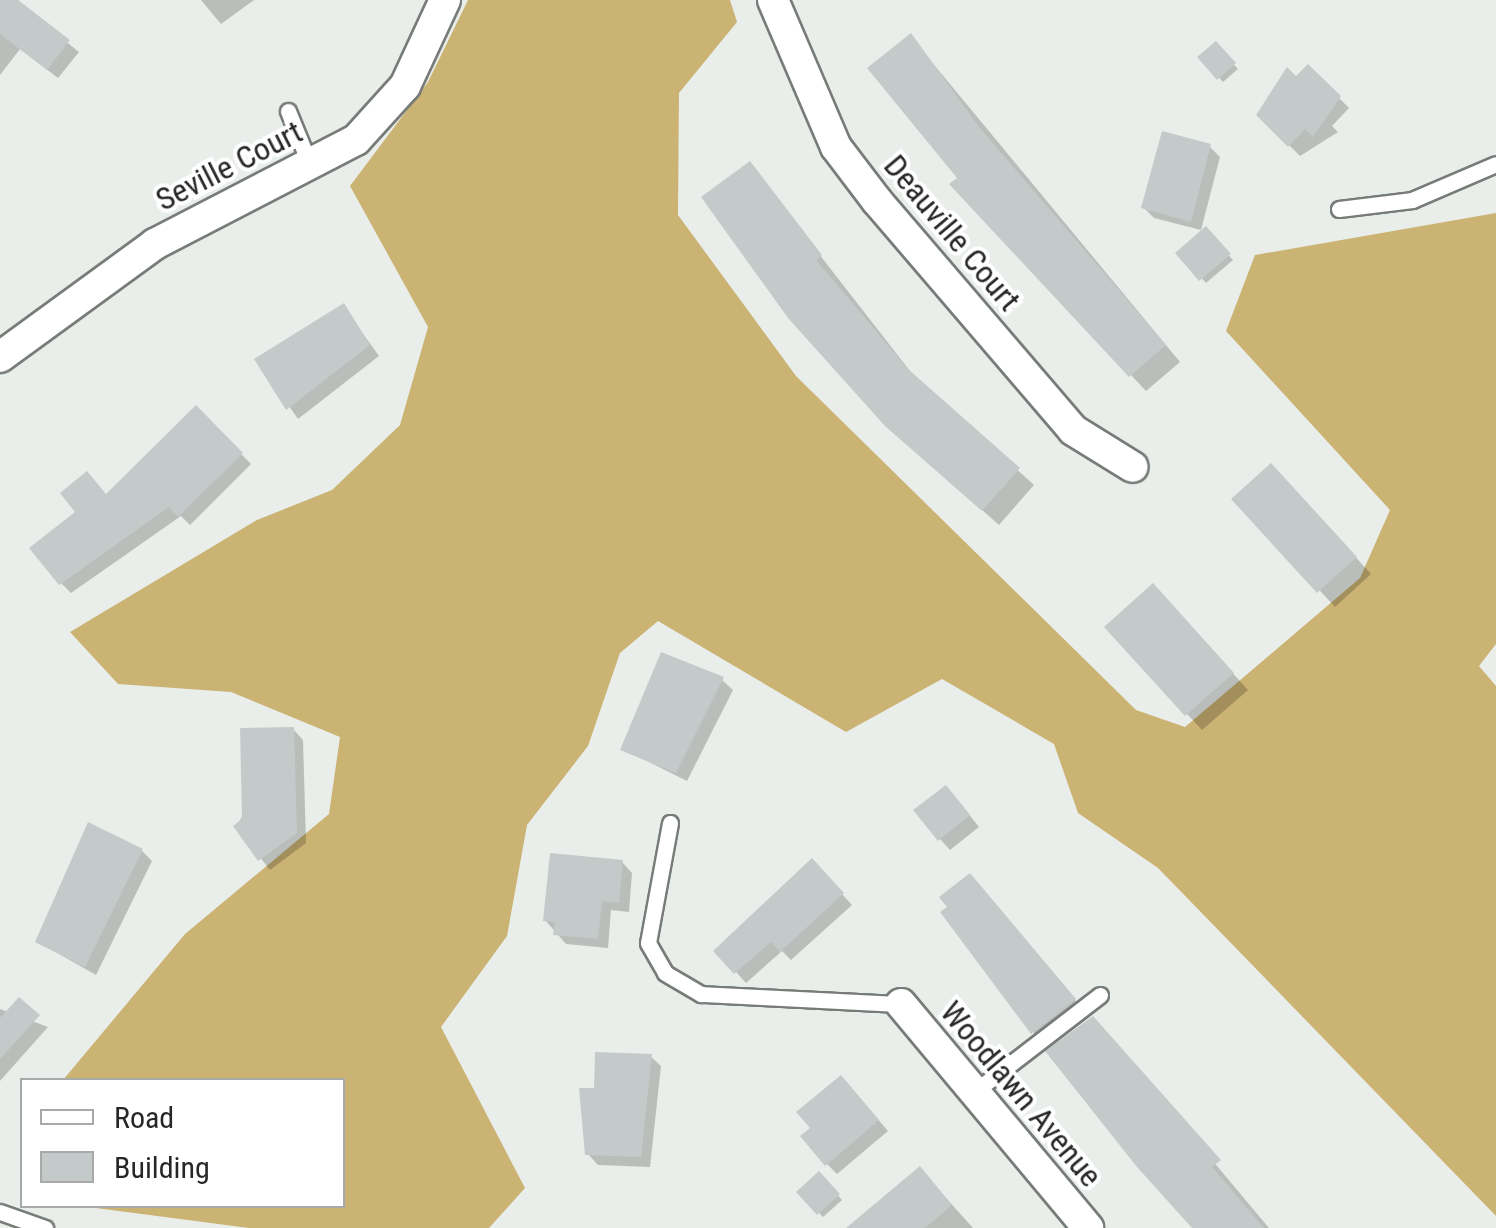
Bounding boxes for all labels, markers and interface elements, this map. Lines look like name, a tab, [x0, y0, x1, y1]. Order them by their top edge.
street label: Seville Court	[149, 113, 309, 219]
street label: Deauville Court	[876, 147, 1028, 319]
street label: Woodlawn Avenue	[932, 993, 1110, 1195]
legend	[20, 1078, 345, 1208]
text: Road	[114, 1100, 174, 1135]
text: Building	[114, 1150, 210, 1185]

